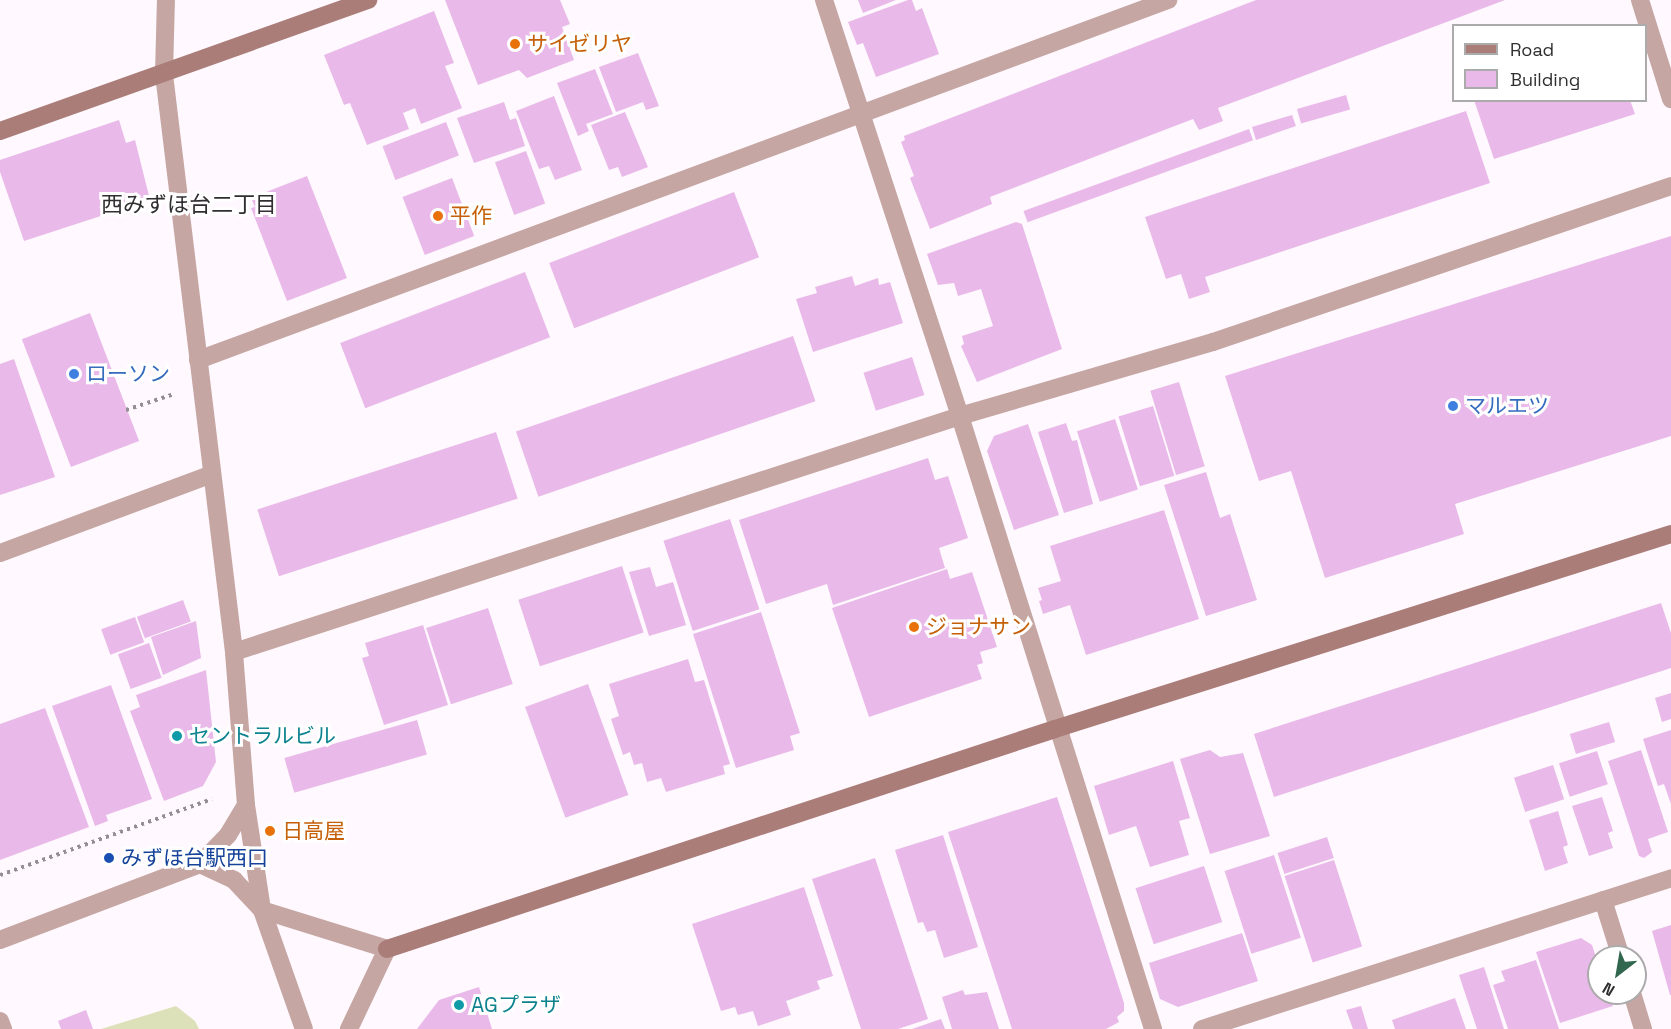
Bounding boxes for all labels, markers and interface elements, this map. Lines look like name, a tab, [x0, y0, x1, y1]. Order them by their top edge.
legend	[1452, 24, 1647, 102]
place label: サイゼリヤ	[527, 31, 632, 57]
marker: サイゼリヤ	[508, 37, 522, 51]
text: Road	[1510, 38, 1554, 61]
text: Building	[1510, 68, 1580, 91]
district label: 西みずほ台二丁目	[101, 192, 277, 218]
place label: 平作	[450, 203, 492, 229]
marker: 平作	[431, 209, 445, 223]
place label: ローソン	[86, 361, 170, 387]
marker: ローソン	[67, 367, 81, 381]
place label: マルエツ	[1465, 393, 1549, 419]
marker: マルエツ	[1446, 399, 1460, 413]
place label: ジョナサン	[926, 614, 1031, 640]
marker: ジョナサン	[907, 620, 921, 634]
place label: セントラルビル	[189, 723, 336, 749]
marker: セントラルビル	[170, 729, 184, 743]
place label: 日高屋	[282, 818, 345, 844]
marker: 日高屋	[263, 824, 277, 838]
place label: みずほ台駅西口	[121, 845, 268, 871]
marker: みずほ台駅西口	[102, 851, 116, 865]
north arrow	[1587, 945, 1647, 1005]
text: N	[1599, 977, 1619, 1001]
place label: AGプラザ	[471, 992, 561, 1018]
marker: AGプラザ	[452, 998, 466, 1012]

